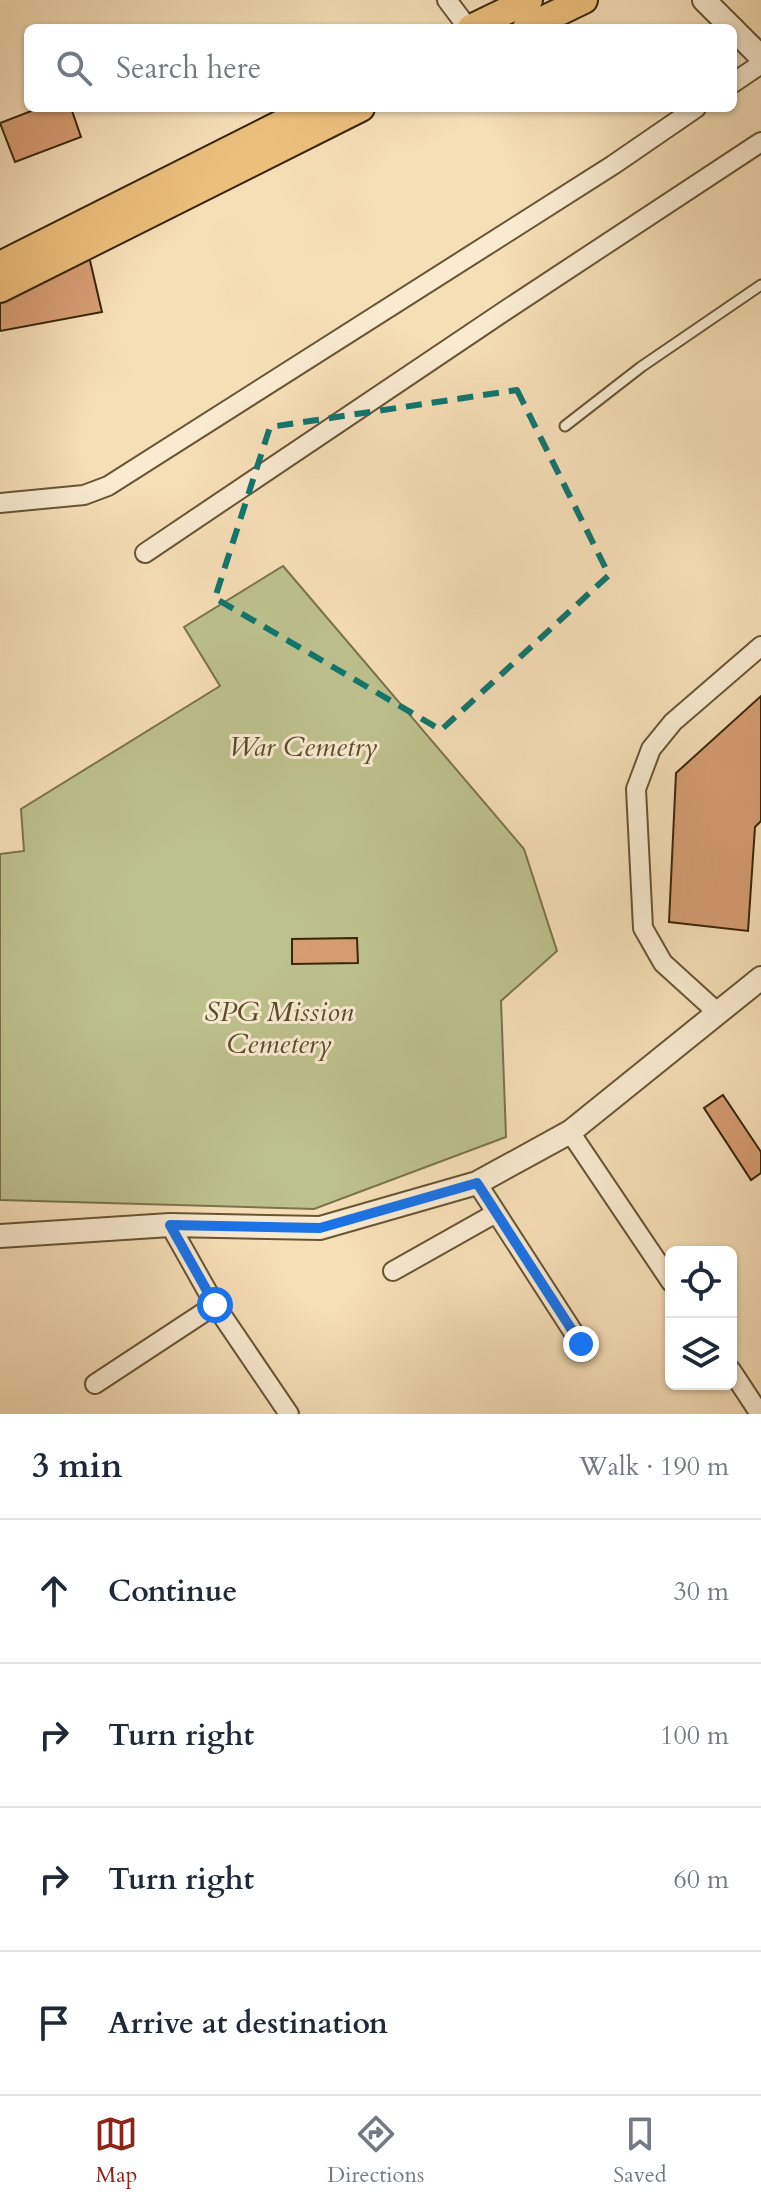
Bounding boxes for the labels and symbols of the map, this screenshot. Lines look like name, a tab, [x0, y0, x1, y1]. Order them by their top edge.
park label: War Cemetry	[229, 728, 378, 766]
park label: SPG Mission Cemetery	[205, 993, 354, 1063]
route start	[197, 1287, 233, 1323]
route end	[563, 1326, 599, 1362]

